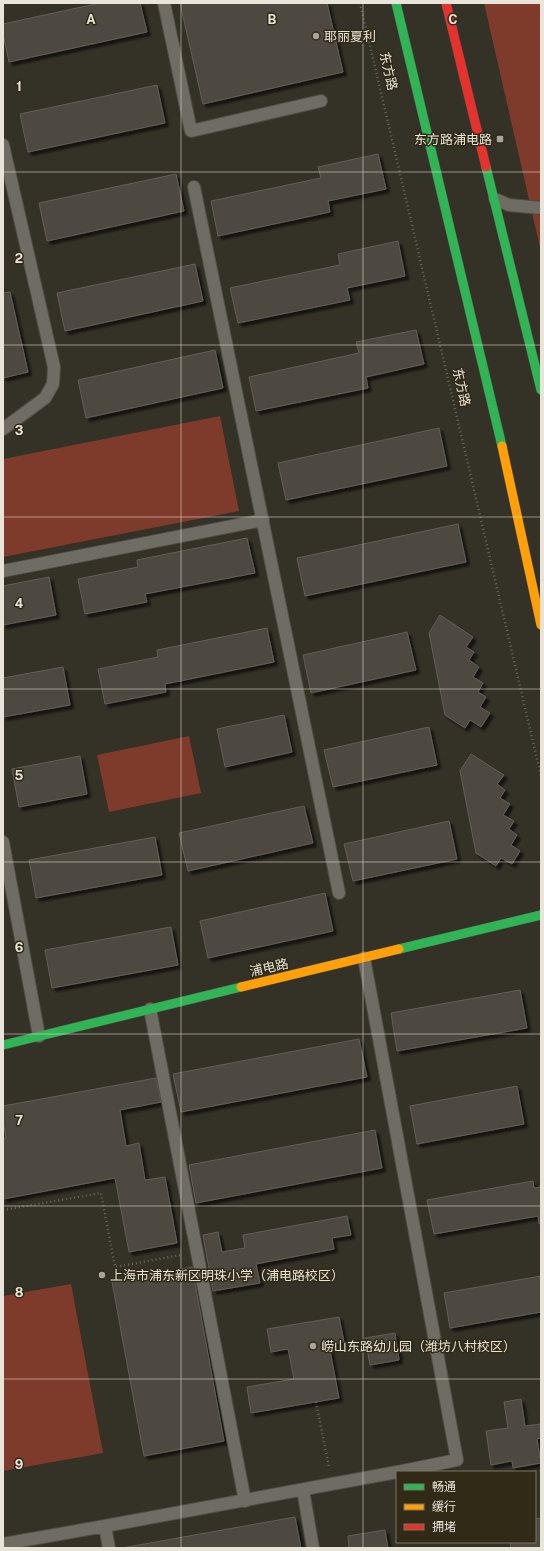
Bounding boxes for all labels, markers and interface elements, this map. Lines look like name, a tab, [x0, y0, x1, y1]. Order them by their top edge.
text: A	[86, 12, 96, 27]
text: B	[268, 12, 277, 27]
text: C	[448, 12, 458, 27]
place label: 耶丽夏利	[324, 29, 376, 44]
marker: 耶丽夏利	[311, 31, 321, 41]
street label: 东方路	[377, 50, 400, 92]
text: 1	[16, 79, 22, 94]
place label: 东方路浦电路	[414, 132, 492, 147]
marker: 东方路浦电路	[495, 134, 505, 144]
text: 2	[15, 251, 23, 266]
street label: 东方路	[450, 366, 473, 408]
text: 3	[15, 423, 24, 438]
text: 4	[15, 596, 24, 611]
text: 5	[15, 768, 24, 783]
text: 6	[15, 940, 24, 955]
street label: 浦电路	[248, 956, 290, 979]
text: 7	[15, 1113, 23, 1128]
place label: 上海市浦东新区明珠小学（浦电路校区）	[110, 1268, 344, 1283]
marker: 上海市浦东新区明珠小学（浦电路校区）	[97, 1270, 107, 1280]
text: 8	[15, 1285, 24, 1300]
place label: 崂山东路幼儿园（潍坊八村校区）	[321, 1339, 516, 1354]
marker: 崂山东路幼儿园（潍坊八村校区）	[308, 1341, 318, 1351]
text: 9	[15, 1457, 23, 1472]
legend	[396, 1471, 536, 1543]
text: 畅通	[432, 1480, 456, 1494]
text: 缓行	[432, 1500, 456, 1514]
text: 拥堵	[432, 1520, 456, 1534]

